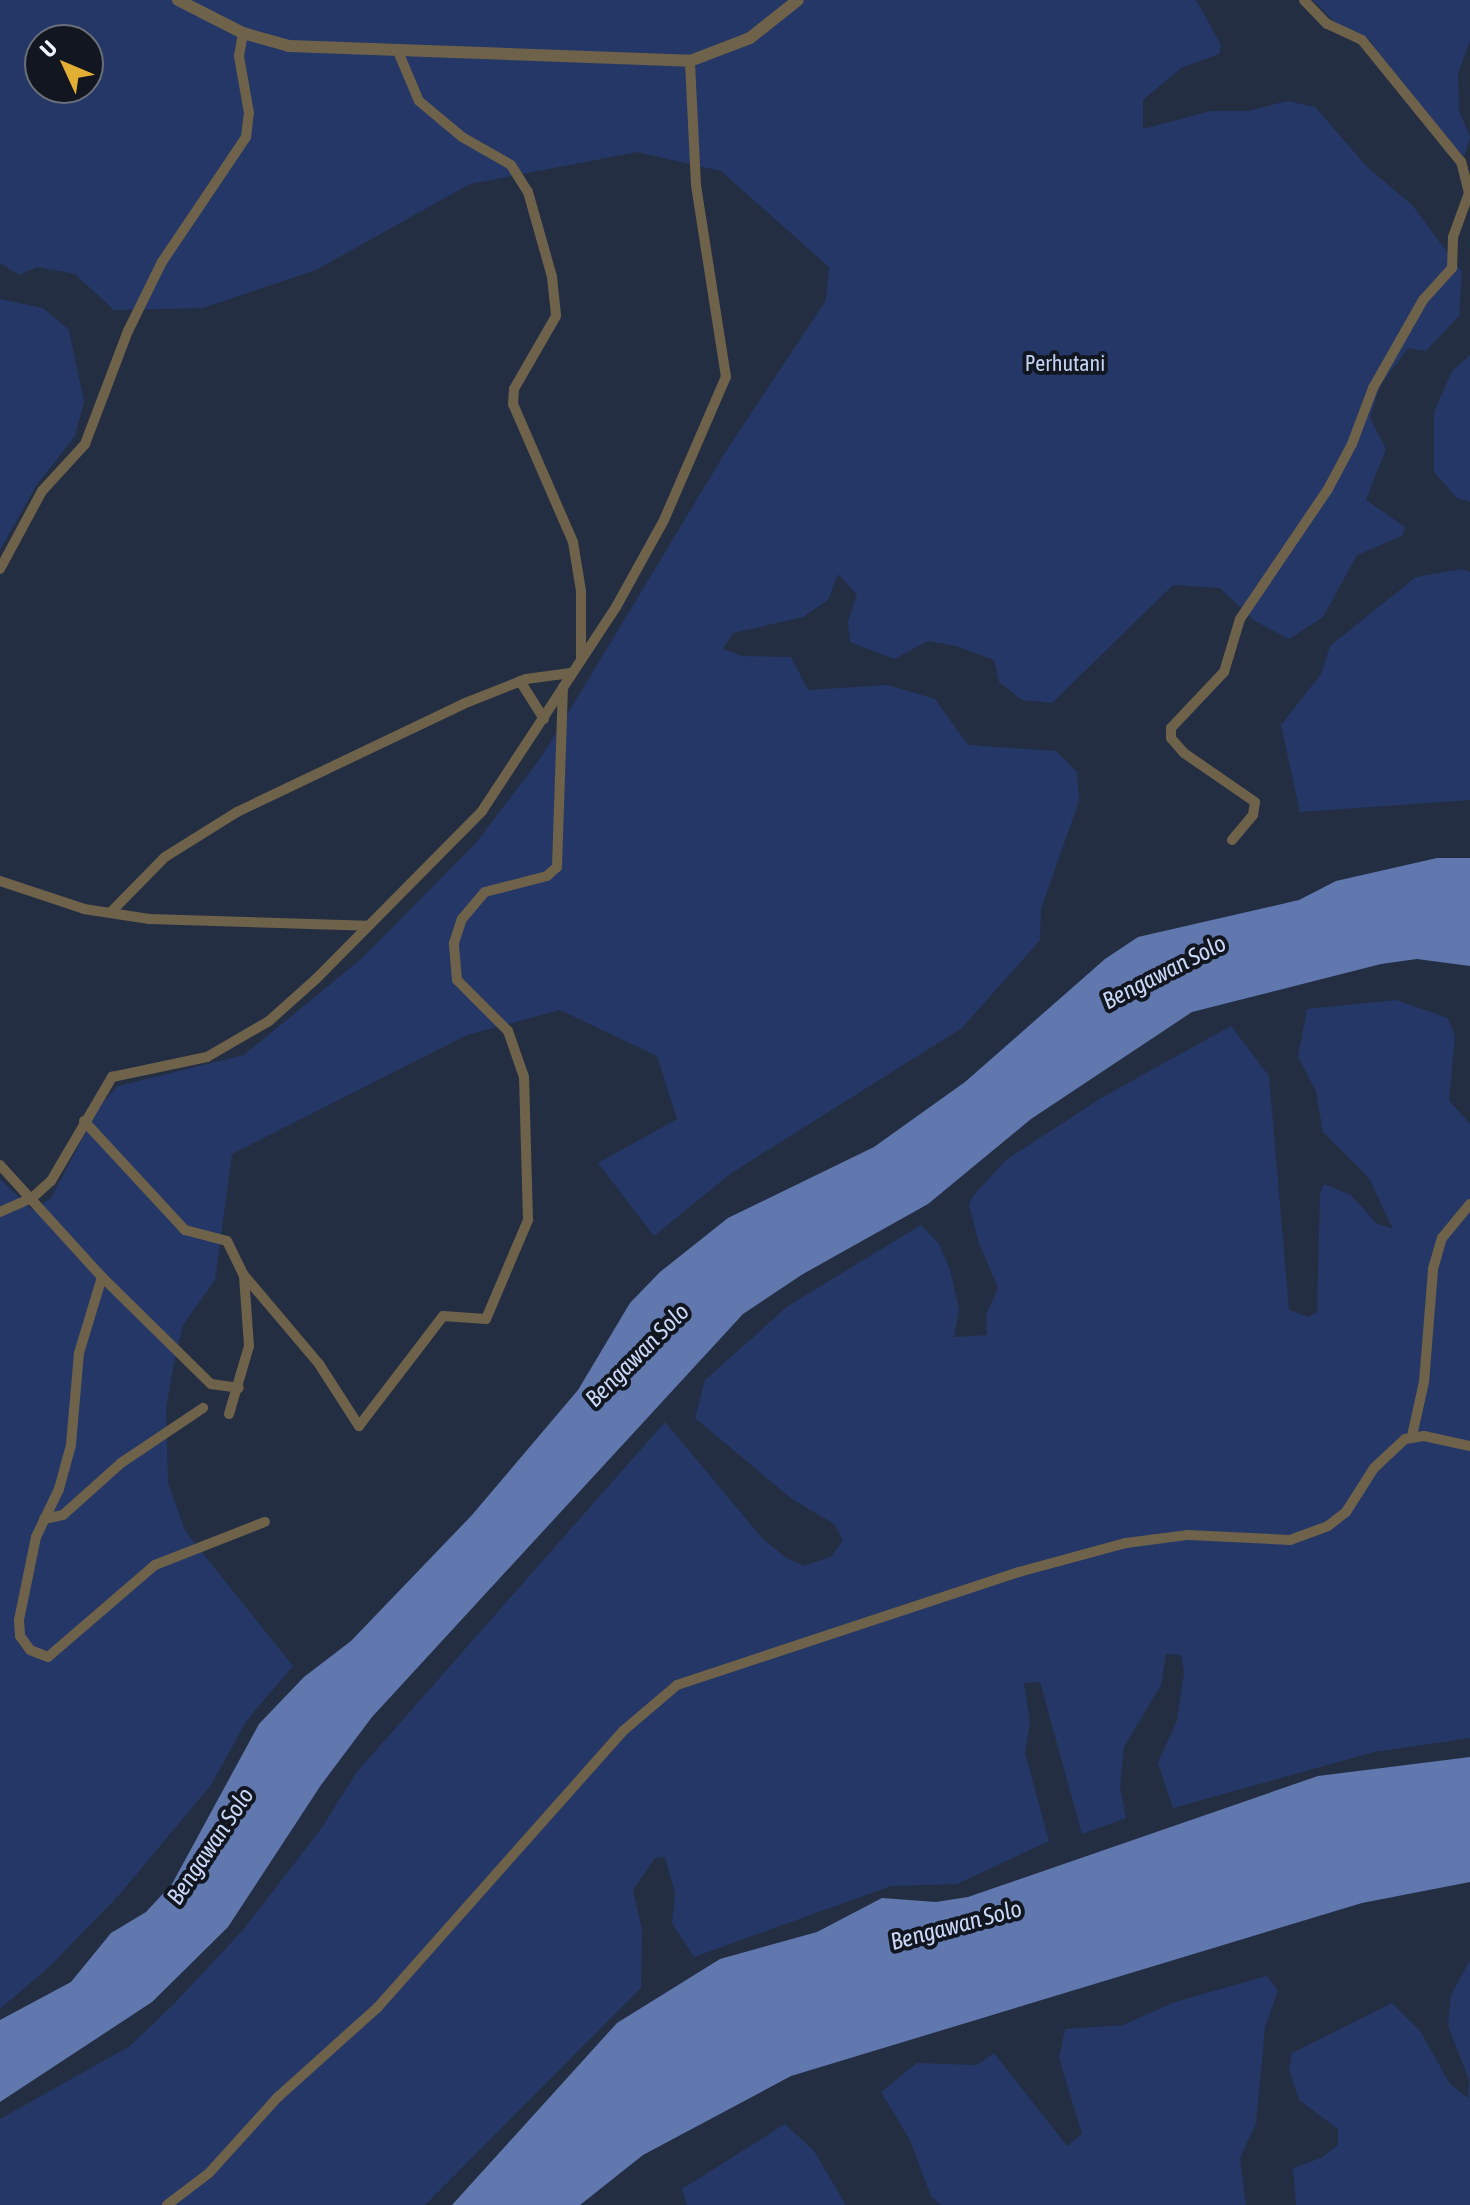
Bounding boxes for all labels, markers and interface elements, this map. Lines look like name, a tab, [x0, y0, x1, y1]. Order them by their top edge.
north arrow	[24, 24, 104, 104]
text: U	[34, 35, 62, 62]
park label: Perhutani	[1025, 351, 1105, 377]
water label: Bengawan Solo	[1097, 929, 1231, 1015]
water label: Bengawan Solo	[579, 1297, 695, 1413]
water label: Bengawan Solo	[160, 1782, 260, 1910]
water label: Bengawan Solo	[887, 1894, 1025, 1956]

